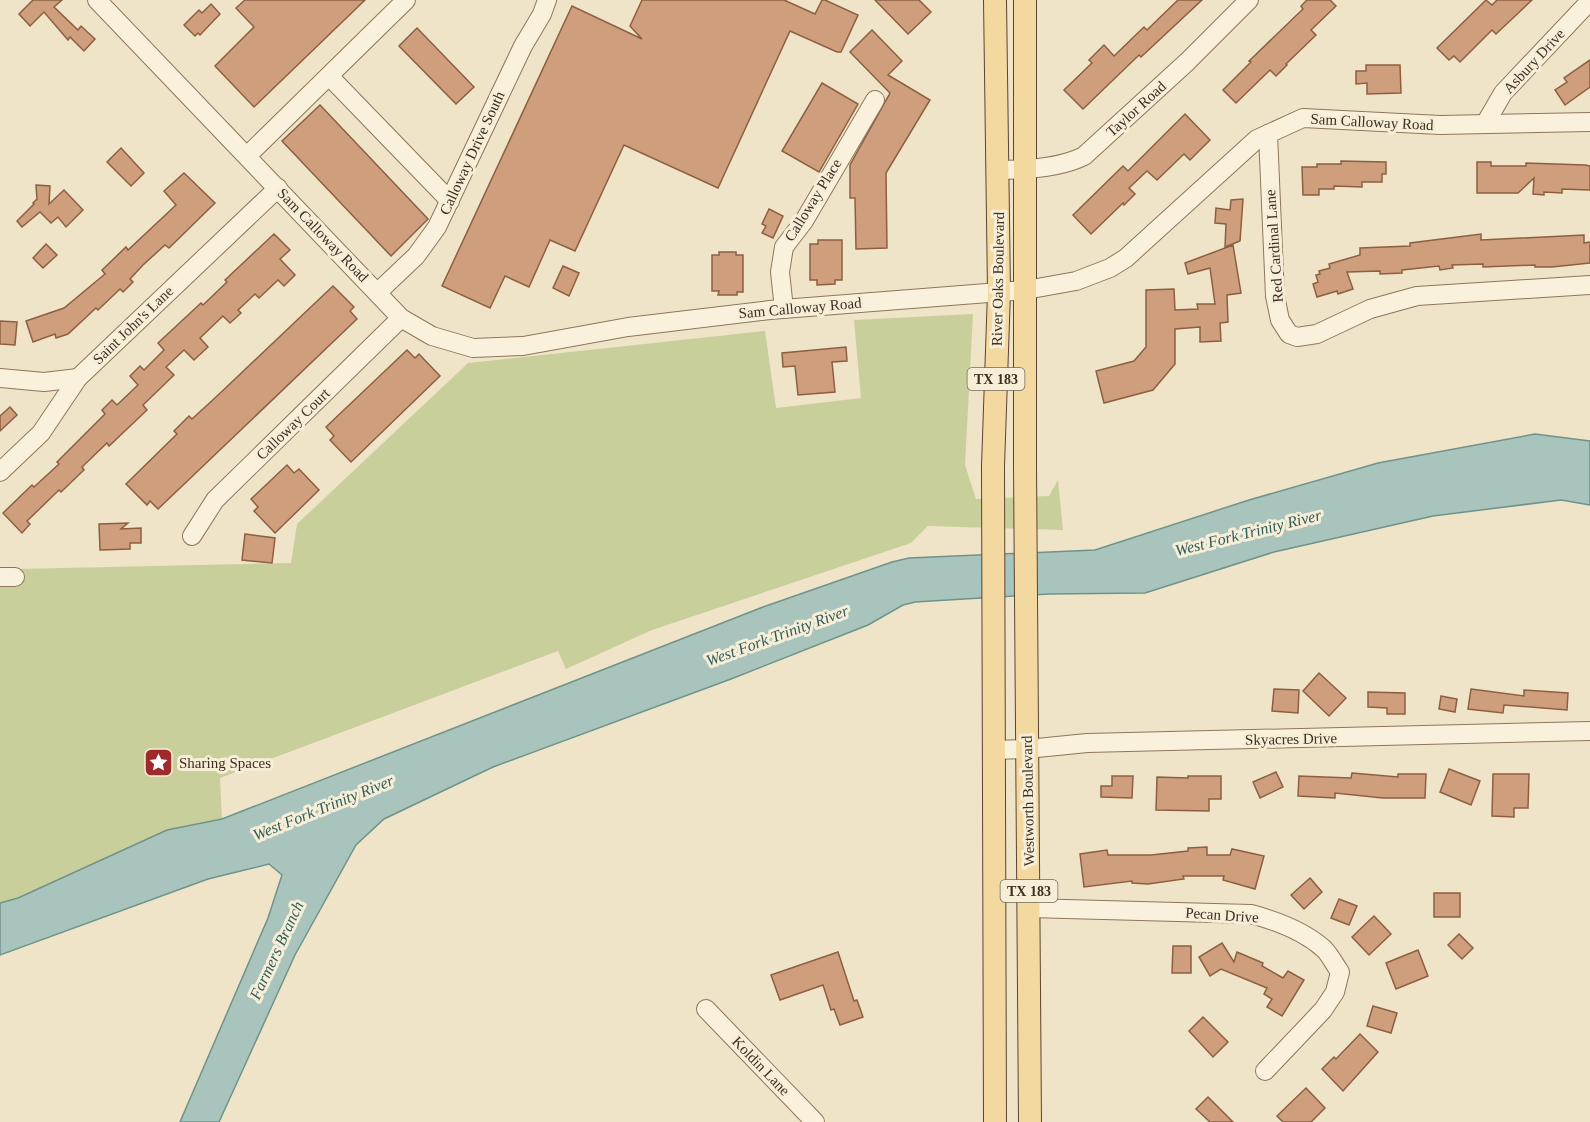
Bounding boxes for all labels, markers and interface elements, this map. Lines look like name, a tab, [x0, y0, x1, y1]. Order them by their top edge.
street label: Asbury Drive	[1500, 25, 1568, 96]
street label: Taylor Road	[1103, 78, 1169, 140]
street label: Calloway Drive South	[436, 88, 508, 217]
street label: Sam Calloway Road	[1310, 111, 1434, 133]
street label: Calloway Place	[781, 156, 845, 244]
street label: Sam Calloway Road	[274, 185, 372, 285]
street label: Red Cardinal Lane	[1262, 189, 1286, 303]
street label: River Oaks Boulevard	[989, 211, 1007, 346]
street label: Saint John's Lane	[90, 282, 177, 367]
street label: Sam Calloway Road	[738, 295, 863, 321]
road number: TX 183	[968, 368, 1024, 390]
street label: Calloway Court	[253, 385, 333, 463]
water label: West Fork Trinity River	[1173, 506, 1324, 560]
water label: West Fork Trinity River	[704, 602, 852, 670]
street label: Skyacres Drive	[1245, 730, 1337, 748]
street label: Westworth Boulevard	[1019, 735, 1037, 867]
place icon: Sharing Spaces	[142, 747, 174, 779]
place label: Sharing Spaces	[179, 755, 271, 771]
water label: West Fork Trinity River	[250, 771, 397, 844]
road number: TX 183	[1000, 880, 1058, 902]
water label: Farmers Branch	[246, 898, 307, 1003]
street label: Pecan Drive	[1185, 904, 1260, 926]
street label: Koldin Lane	[729, 1033, 793, 1099]

